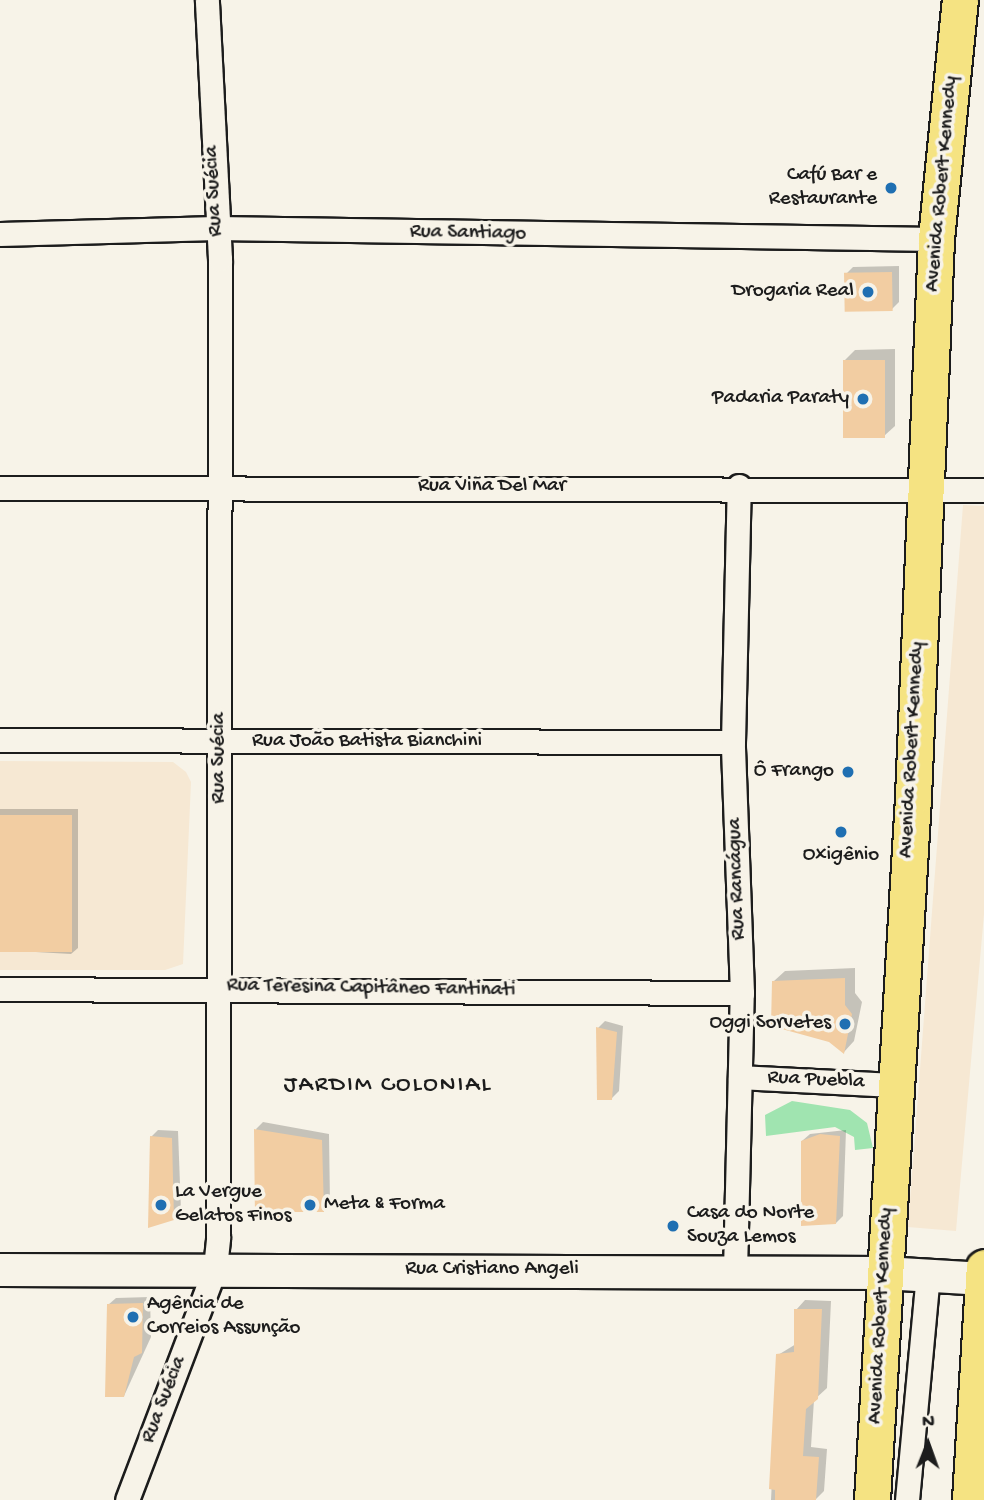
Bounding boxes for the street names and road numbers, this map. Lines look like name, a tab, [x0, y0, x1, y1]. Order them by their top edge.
street label: Avenida Robert Kennedy	[921, 75, 965, 293]
street label: Rua Suécia	[200, 145, 230, 237]
street label: Rua Santiago	[410, 220, 526, 248]
street label: Rua Viña Del Mar	[418, 474, 566, 500]
street label: Avenida Robert Kennedy	[895, 641, 931, 859]
street label: Rua Suécia	[207, 712, 233, 804]
street label: Rua João Batista Bianchini	[252, 729, 482, 755]
street label: Rua Rancágua	[723, 817, 753, 941]
street label: Rua Teresina Capitâneo Fantinati	[226, 974, 516, 1004]
street label: Rua Puebla	[767, 1066, 865, 1096]
street label: Avenida Robert Kennedy	[864, 1207, 900, 1425]
street label: Rua Cristiano Angeli	[405, 1257, 579, 1283]
street label: Rua Suécia	[137, 1353, 193, 1447]

